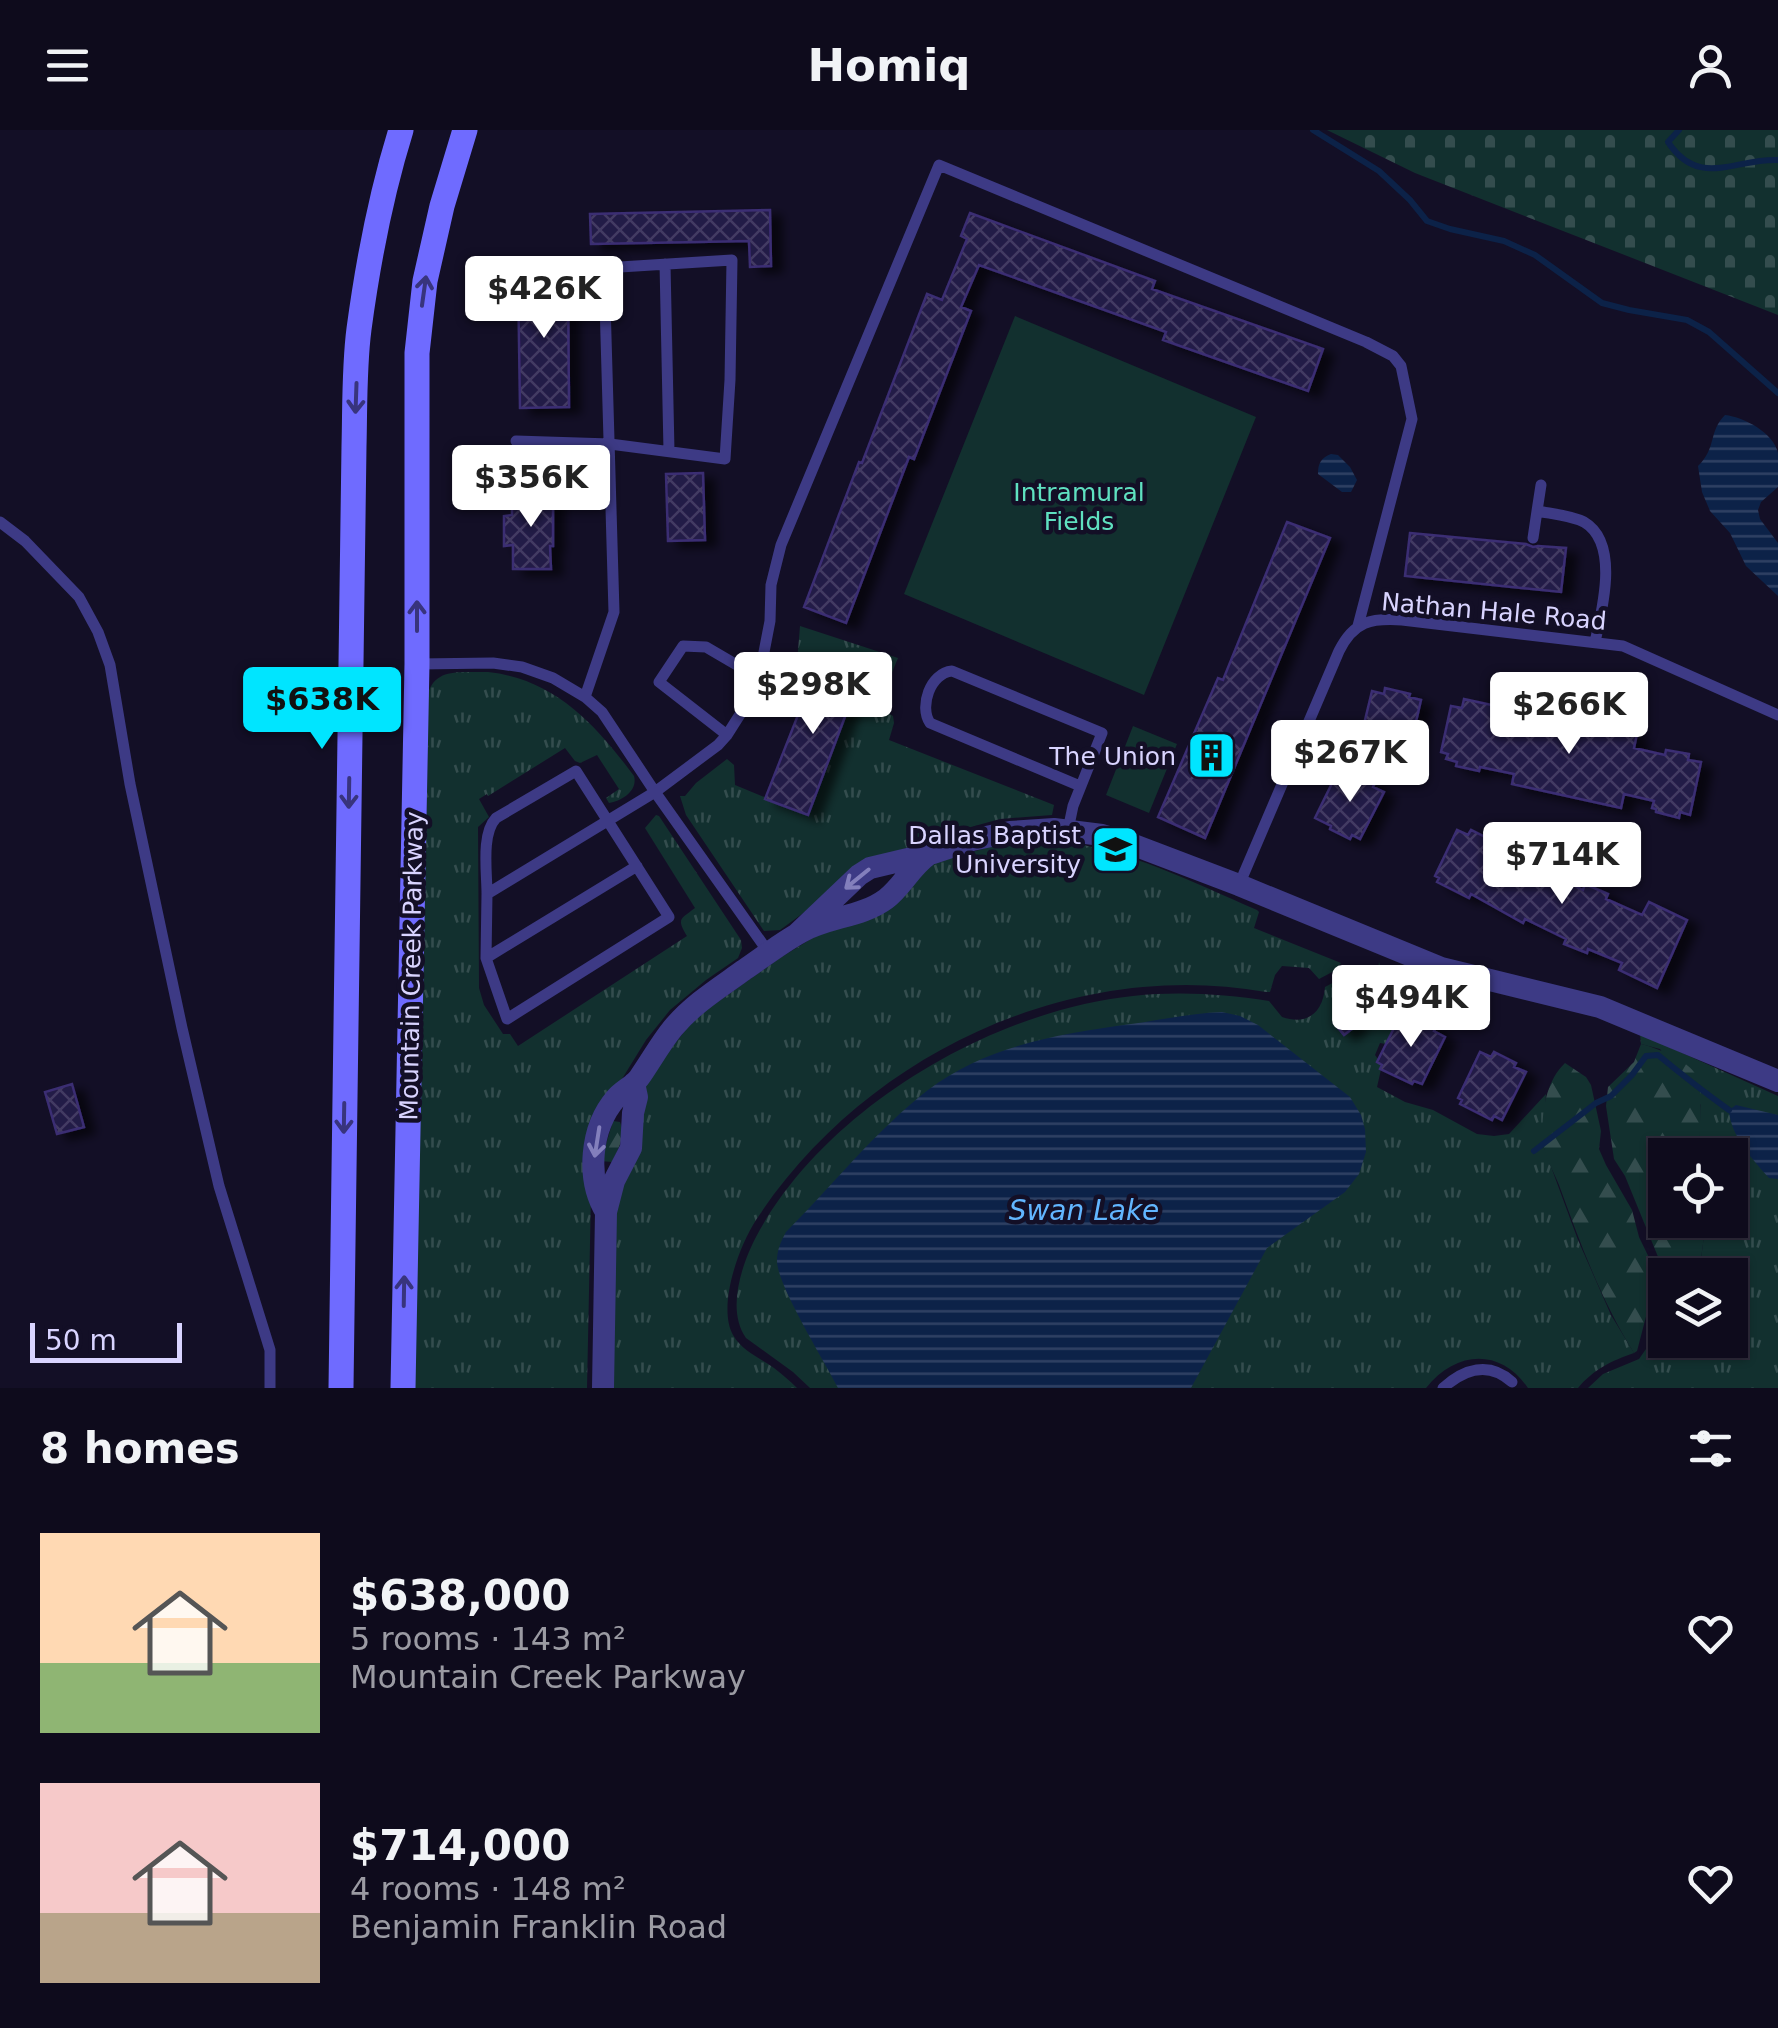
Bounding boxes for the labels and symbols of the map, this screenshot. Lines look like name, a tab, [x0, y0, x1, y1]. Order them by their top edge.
pin: $426K	[474, 256, 614, 341]
one-way arrow	[415, 275, 434, 308]
one-way arrow	[346, 381, 365, 413]
pin: $356K	[461, 445, 601, 530]
park label: Intramural Fields	[1013, 478, 1145, 536]
street label: Nathan Hale Road	[1380, 587, 1608, 636]
one-way arrow	[408, 600, 426, 632]
pin: $298K	[743, 652, 883, 737]
pin: $638K	[252, 667, 392, 752]
pin: $266K	[1499, 672, 1639, 757]
pin: $267K	[1280, 720, 1420, 805]
building icon: The Union	[1185, 730, 1237, 782]
place label: The Union	[1048, 742, 1176, 771]
one-way arrow	[340, 776, 358, 808]
street label: Mountain Creek Parkway	[394, 811, 429, 1121]
place label: Dallas Baptist University	[908, 821, 1081, 879]
pin: $714K	[1492, 822, 1632, 907]
school or university icon: Dallas Baptist University	[1090, 823, 1142, 875]
one-way arrow	[844, 868, 870, 890]
pin: $494K	[1341, 965, 1481, 1050]
one-way arrow	[335, 1101, 354, 1133]
one-way arrow	[587, 1125, 606, 1158]
water label: Swan Lake	[1009, 1194, 1159, 1227]
one-way arrow	[395, 1275, 414, 1307]
scale bar	[30, 1318, 182, 1362]

